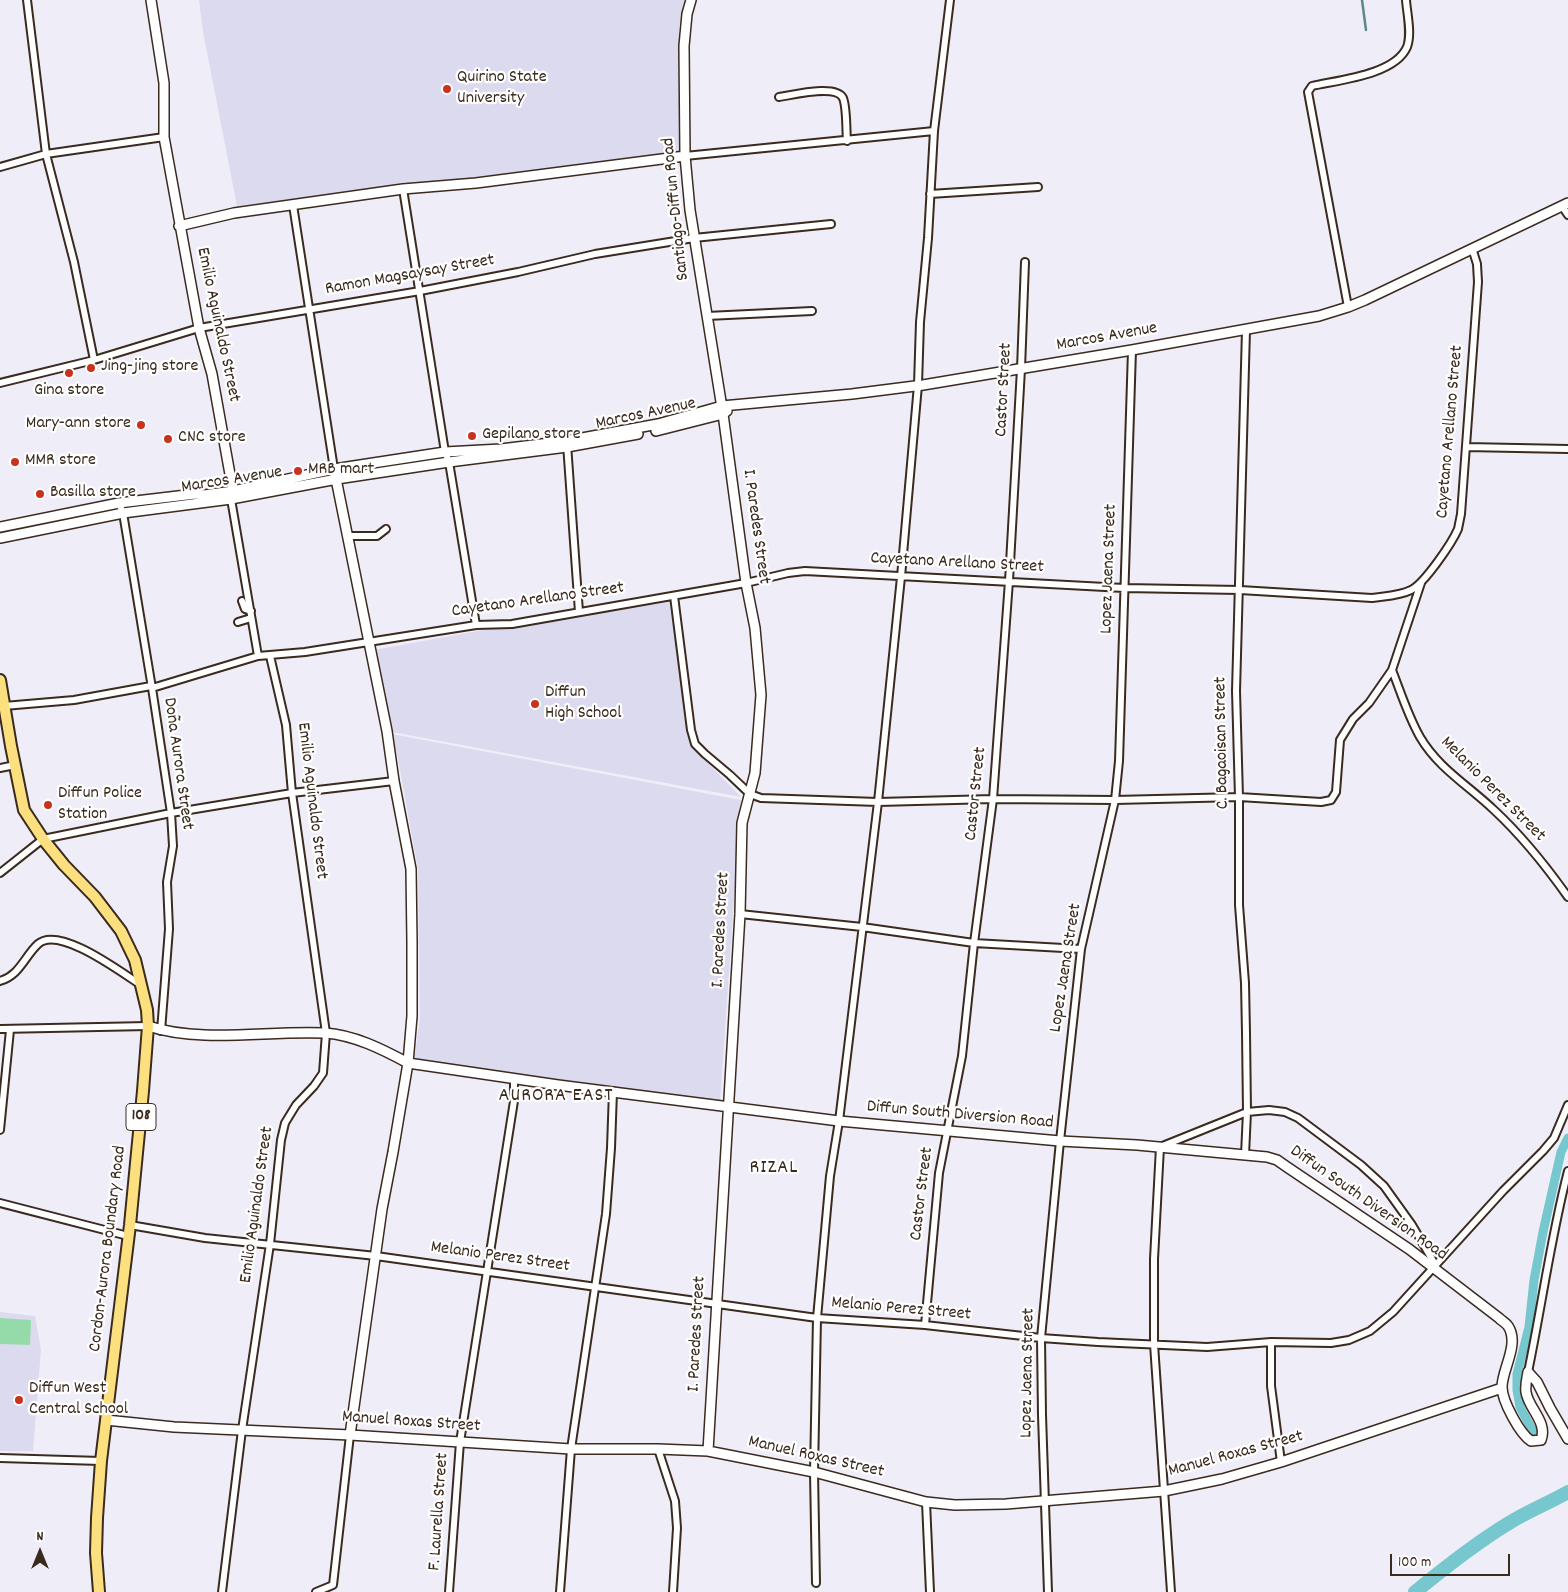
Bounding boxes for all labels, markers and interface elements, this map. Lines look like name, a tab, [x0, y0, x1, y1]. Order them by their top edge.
place label: Quirino State University	[457, 68, 547, 110]
marker: Quirino State University	[441, 83, 453, 95]
street label: Santiago-Diffun Road	[659, 136, 695, 282]
street label: Emilio Aguinaldo Street	[190, 246, 244, 404]
street label: Ramon Magsaysay Street	[324, 250, 496, 302]
street label: Marcos Avenue	[1055, 319, 1159, 357]
street label: Castor Street	[992, 342, 1018, 438]
street label: Cayetano Arellano Street	[1433, 345, 1469, 519]
place label: Jing-jing store	[101, 357, 198, 379]
marker: Jing-jing store	[85, 362, 97, 374]
marker: Gina store	[63, 367, 75, 379]
place label: Gina store	[34, 381, 104, 403]
street label: Marcos Avenue	[594, 394, 698, 436]
place label: Mary-ann store	[26, 414, 131, 436]
marker: Mary-ann store	[135, 419, 147, 431]
place label: Gepilano store	[482, 425, 581, 447]
place label: CNC store	[178, 428, 246, 450]
marker: Gepilano store	[466, 430, 478, 442]
marker: CNC store	[162, 433, 174, 445]
place label: MMR store	[25, 451, 96, 473]
marker: MMR store	[9, 456, 21, 468]
place label: MRB mart	[308, 460, 374, 482]
street label: Marcos Avenue	[180, 462, 284, 500]
marker: MRB mart	[292, 465, 304, 477]
street label: I. Paredes Street	[736, 468, 774, 586]
place label: Basilla store	[50, 483, 136, 505]
marker: Basilla store	[34, 488, 46, 500]
street label: Lopez Jaena Street	[1097, 504, 1123, 634]
street label: Cayetano Arellano Street	[870, 549, 1044, 579]
street label: Cayetano Arellano Street	[450, 578, 626, 624]
street label: C. Bagaoisan Street	[1211, 676, 1235, 810]
place label: Diffun High School	[545, 683, 621, 726]
street label: Doña Aurora Street	[157, 696, 197, 832]
marker: Diffun High School	[529, 698, 541, 710]
street label: Emilio Aguinaldo Street	[291, 721, 331, 881]
street label: Melanio Perez Street	[1435, 733, 1549, 847]
street label: Castor Street	[961, 746, 993, 842]
place label: Diffun Police Station	[58, 784, 142, 826]
marker: Diffun Police Station	[42, 799, 54, 811]
street label: I. Paredes Street	[708, 872, 736, 988]
street label: Lopez Jaena Street	[1046, 902, 1088, 1034]
district label: AURORA EAST	[497, 1085, 615, 1109]
street label: Diffun South Diversion Road	[866, 1097, 1054, 1135]
road number: 108	[126, 1104, 156, 1130]
street label: Emilio Aguinaldo Street	[236, 1125, 280, 1285]
street label: Diffun South Diversion Road	[1285, 1141, 1451, 1267]
street label: Cordon-Aurora Boundary Road	[86, 1145, 132, 1353]
street label: Castor Street	[907, 1146, 939, 1242]
district label: RIZAL	[749, 1157, 799, 1181]
street label: Melanio Perez Street	[429, 1238, 571, 1278]
street label: I. Paredes Street	[684, 1276, 712, 1392]
street label: Melanio Perez Street	[830, 1293, 972, 1327]
street label: Lopez Jaena Street	[1017, 1308, 1041, 1438]
place label: Diffun West Central School	[29, 1379, 128, 1422]
marker: Diffun West Central School	[13, 1394, 25, 1406]
street label: Manuel Roxas Street	[341, 1407, 481, 1439]
street label: Manuel Roxas Street	[1166, 1427, 1306, 1483]
street label: Manuel Roxas Street	[746, 1432, 886, 1484]
street label: F. Laurella Street	[425, 1452, 455, 1572]
north arrow	[15, 1527, 65, 1577]
text: N	[37, 1527, 43, 1547]
scale bar	[1393, 1544, 1513, 1576]
text: 100 m	[1398, 1552, 1431, 1574]

